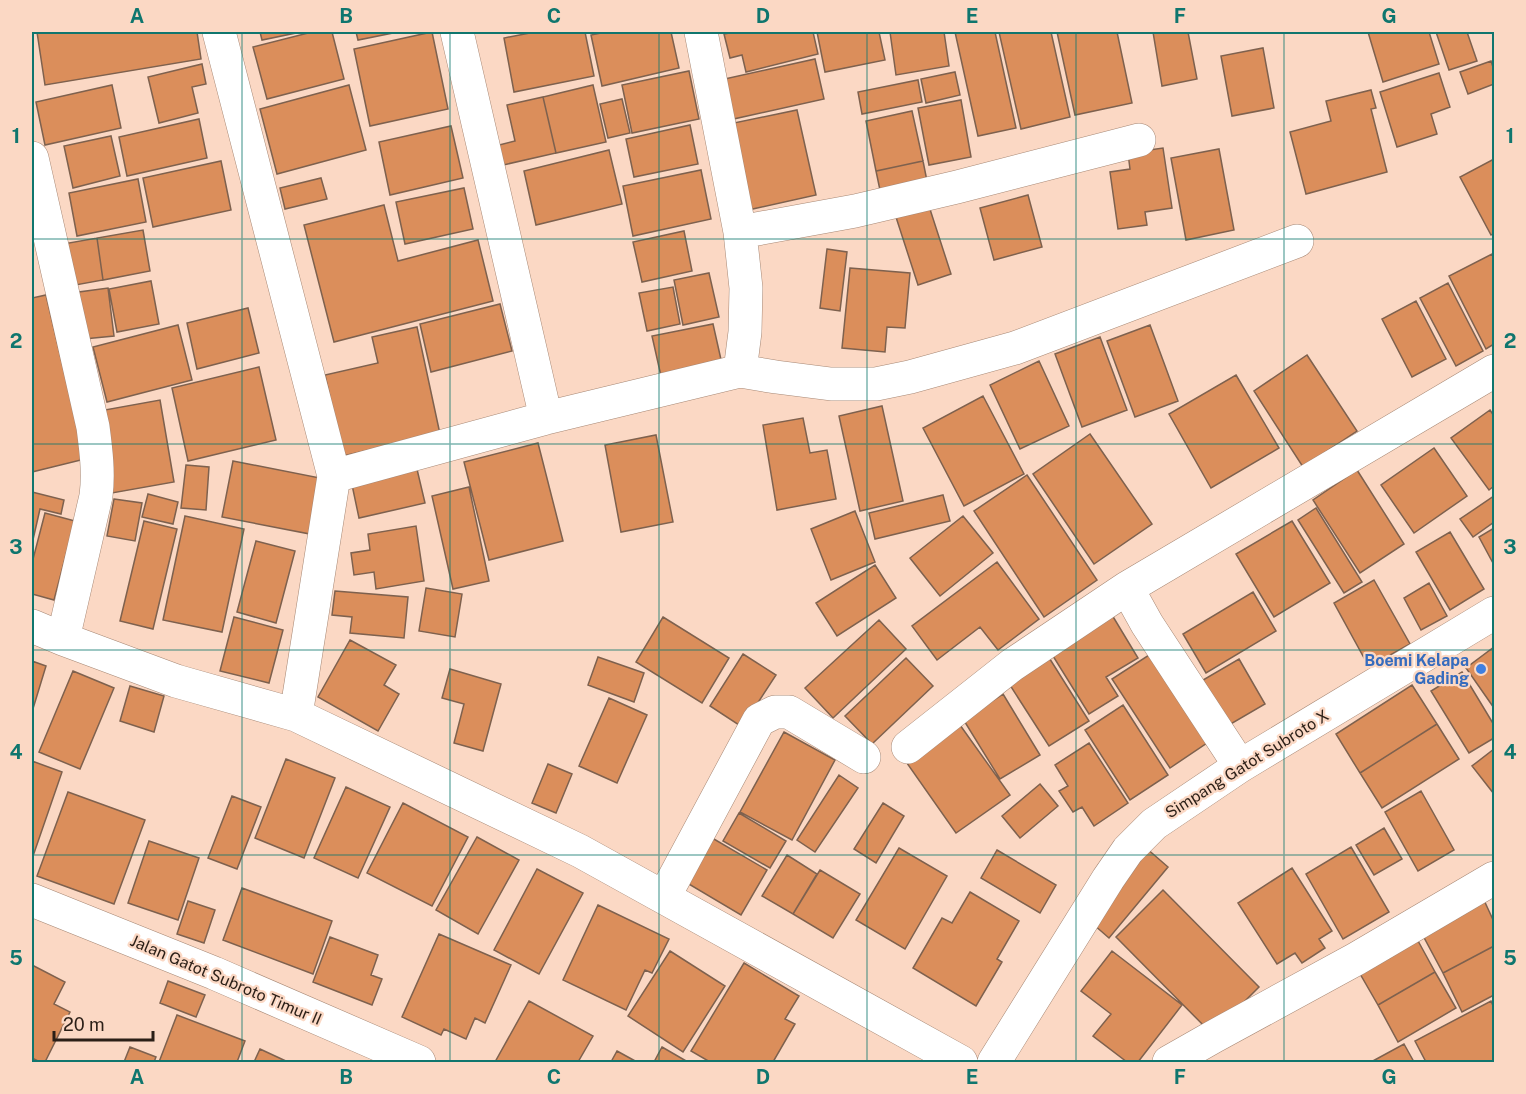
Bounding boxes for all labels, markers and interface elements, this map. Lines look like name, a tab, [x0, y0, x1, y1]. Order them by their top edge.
text: A	[130, 4, 144, 28]
text: B	[339, 4, 353, 28]
text: C	[547, 4, 561, 28]
text: D	[756, 4, 770, 28]
text: E	[966, 4, 978, 28]
text: F	[1174, 4, 1186, 28]
text: G	[1381, 4, 1397, 28]
text: 1	[12, 124, 20, 148]
text: 1	[1506, 124, 1514, 148]
text: 2	[10, 329, 22, 353]
text: 2	[1504, 329, 1516, 353]
text: 3	[9, 535, 23, 559]
text: 3	[1503, 535, 1517, 559]
place label: Boemi Kelapa Gading	[1364, 651, 1469, 688]
marker: Boemi Kelapa Gading	[1474, 662, 1488, 676]
street label: Simpang Gatot Subroto X	[1162, 706, 1332, 822]
text: 4	[9, 740, 23, 764]
text: 4	[1503, 740, 1517, 764]
street label: Jalan Gatot Subroto Timur II	[127, 931, 325, 1029]
text: 5	[9, 946, 23, 970]
text: 5	[1503, 946, 1517, 970]
scale bar	[54, 1004, 153, 1042]
text: 20 m	[63, 1014, 105, 1035]
text: A	[130, 1065, 144, 1089]
text: B	[339, 1065, 353, 1089]
text: C	[547, 1065, 561, 1089]
text: D	[756, 1065, 770, 1089]
text: E	[966, 1065, 978, 1089]
text: F	[1174, 1065, 1186, 1089]
text: G	[1381, 1065, 1397, 1089]

